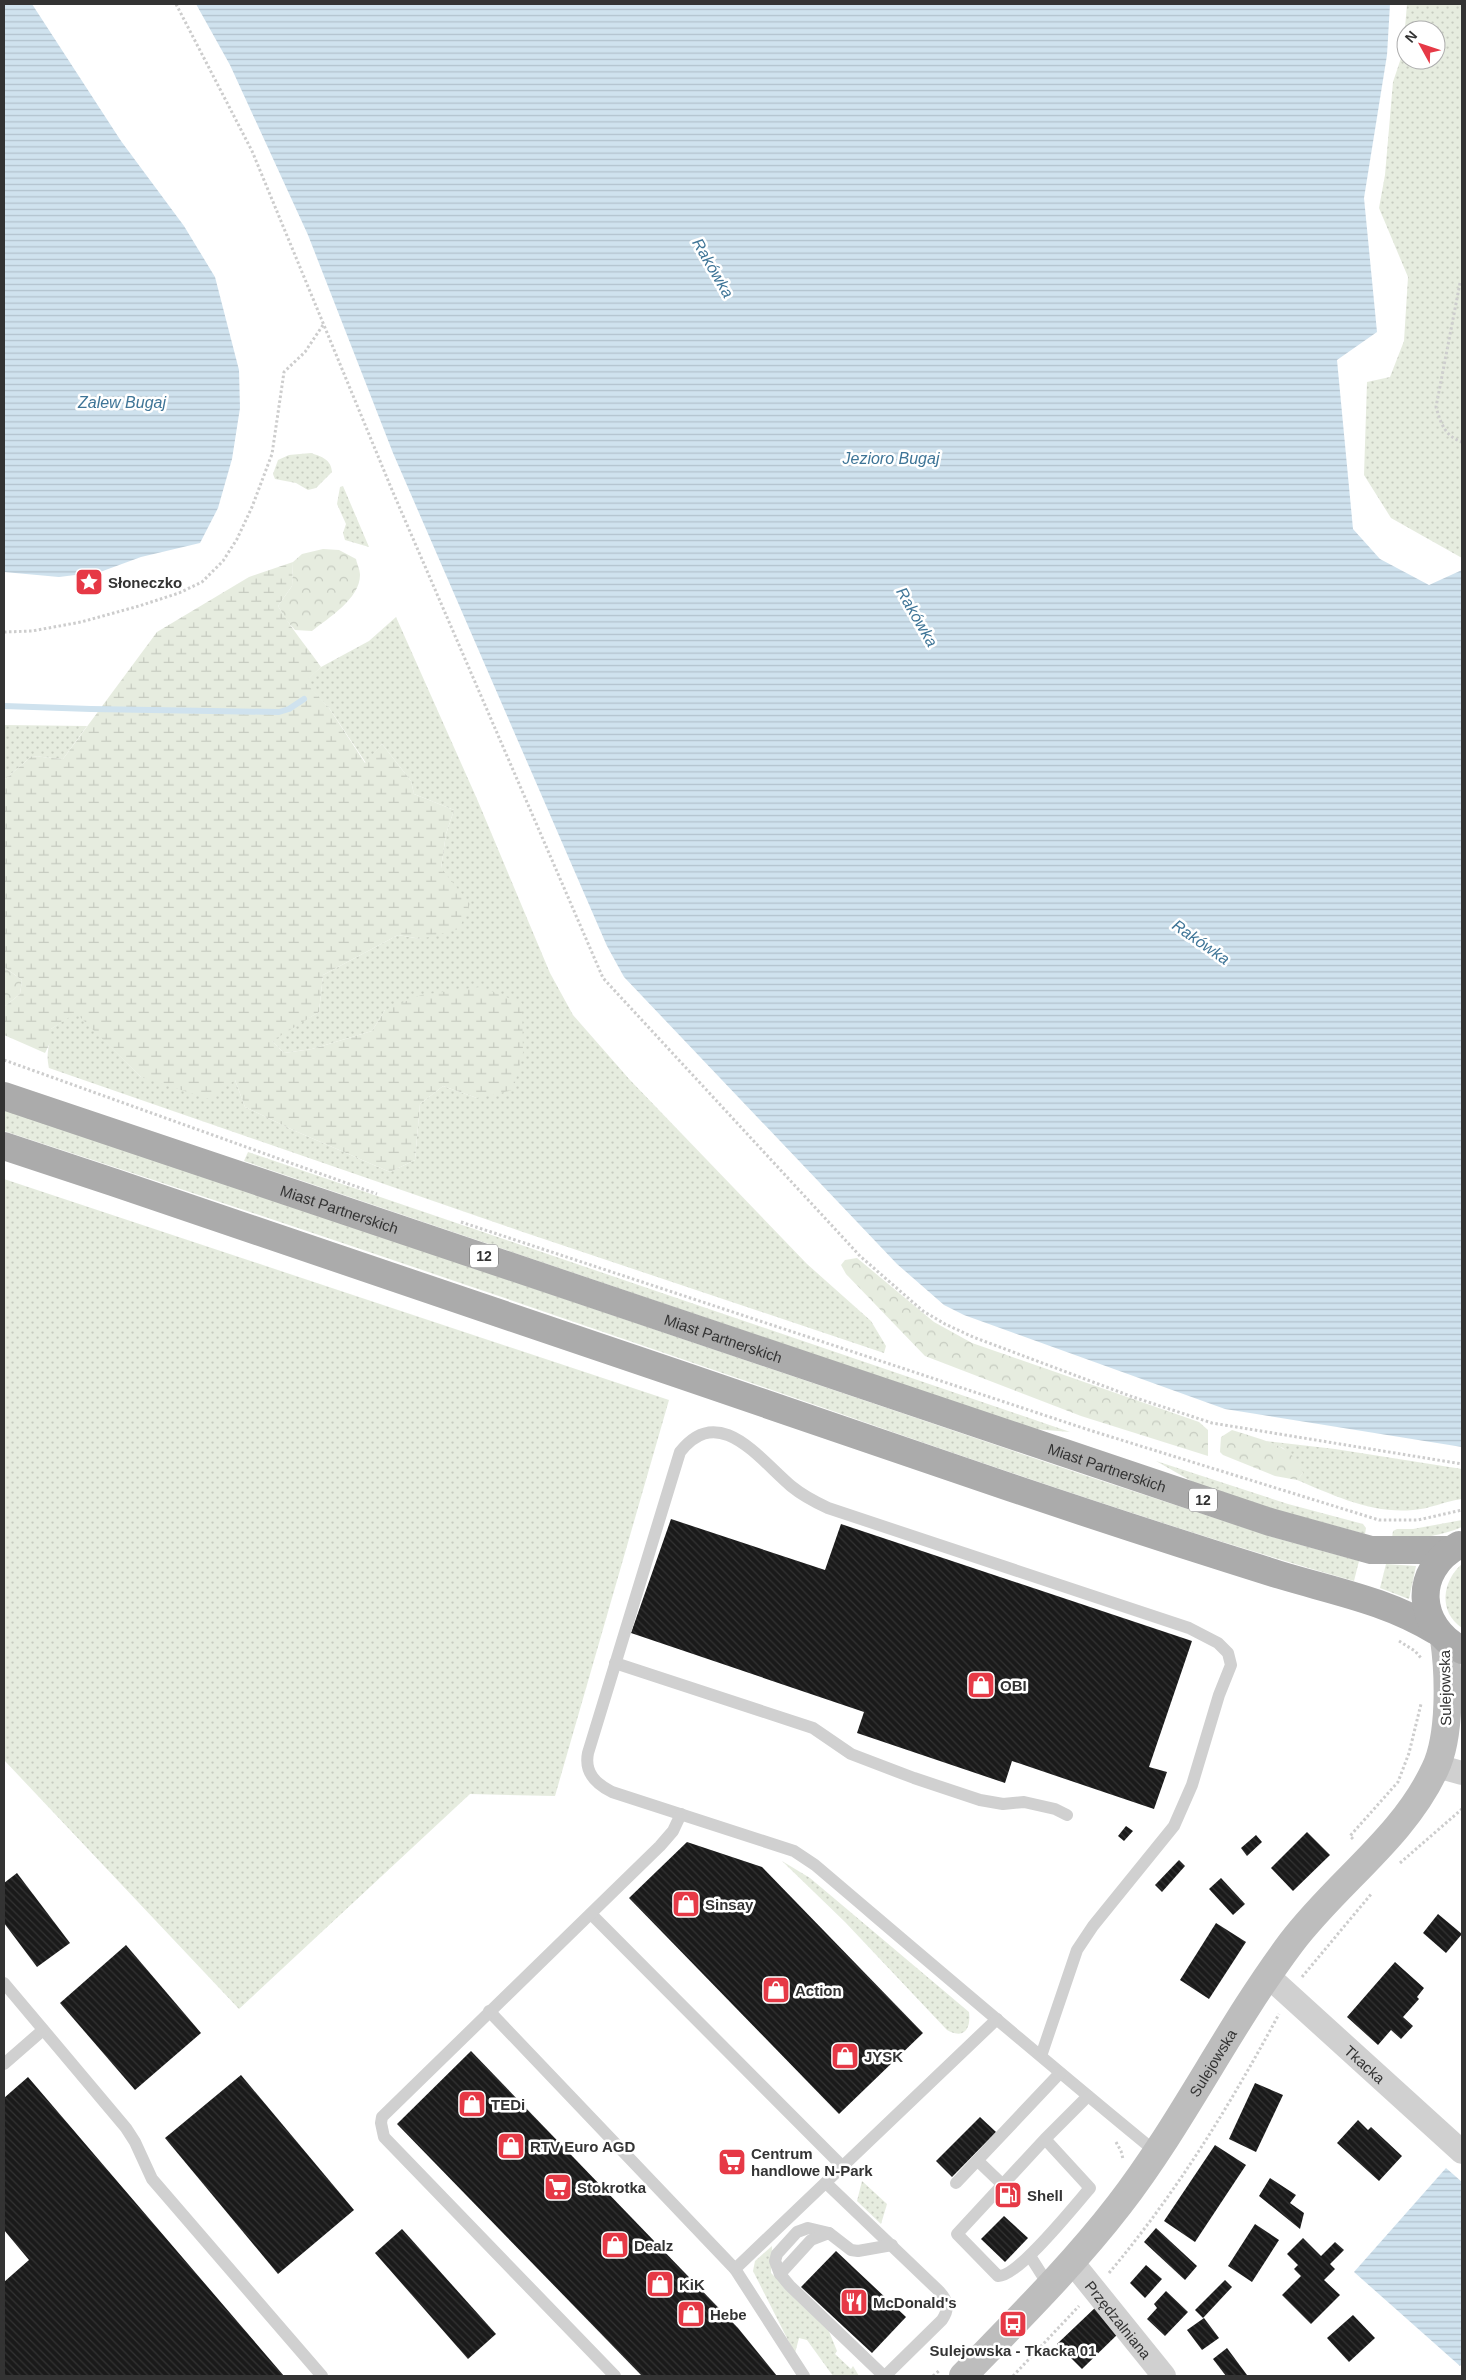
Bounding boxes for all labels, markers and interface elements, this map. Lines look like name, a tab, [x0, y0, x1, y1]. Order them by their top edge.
north arrow	[1396, 20, 1446, 70]
text: N	[1402, 28, 1420, 46]
water label: Rakówka	[689, 235, 737, 301]
water label: Zalew Bugaj	[77, 394, 166, 411]
water label: Jezioro Bugaj	[842, 450, 940, 467]
place icon: Słoneczko	[74, 567, 104, 597]
place label: Słoneczko	[108, 574, 182, 591]
water label: Rakówka	[893, 584, 941, 650]
water label: Rakówka	[1169, 916, 1233, 968]
street label: Miast Partnerskich	[278, 1181, 401, 1237]
road number: 12	[470, 1244, 498, 1268]
street label: Miast Partnerskich	[662, 1310, 785, 1366]
street label: Miast Partnerskich	[1046, 1439, 1168, 1495]
road number: 12	[1189, 1488, 1217, 1512]
street label: Sulejowska	[1436, 1649, 1454, 1726]
shop icon: OBI	[966, 1670, 996, 1700]
place label: OBI	[1000, 1677, 1027, 1694]
shop icon: Sinsay	[671, 1889, 701, 1919]
place label: Sinsay	[705, 1896, 754, 1913]
shop icon: Action	[761, 1975, 791, 2005]
place label: Action	[795, 1982, 842, 1999]
street label: Sulejowska	[1186, 2025, 1240, 2099]
shop icon: JYSK	[830, 2041, 860, 2071]
street label: Tkacka	[1341, 2041, 1389, 2087]
place label: JYSK	[864, 2048, 903, 2065]
shop icon: TEDi	[457, 2089, 487, 2119]
place label: TEDi	[491, 2096, 525, 2113]
shop icon: RTV Euro AGD	[496, 2131, 526, 2161]
place label: RTV Euro AGD	[530, 2138, 635, 2155]
place label: Centrum handlowe N-Park	[751, 2145, 873, 2179]
supermarket icon: Centrum handlowe N-Park	[717, 2147, 747, 2177]
supermarket icon: Stokrotka	[543, 2172, 573, 2202]
place label: Stokrotka	[577, 2179, 647, 2196]
fuel station icon: Shell	[993, 2180, 1023, 2210]
place label: Shell	[1027, 2187, 1063, 2204]
shop icon: Dealz	[600, 2230, 630, 2260]
place label: Dealz	[634, 2237, 673, 2254]
shop icon: KiK	[645, 2269, 675, 2299]
place label: KiK	[679, 2276, 705, 2293]
street label: Przędzalniana	[1082, 2277, 1155, 2362]
restaurant icon: McDonald's	[839, 2287, 869, 2317]
place label: McDonald's	[873, 2294, 957, 2311]
shop icon: Hebe	[676, 2299, 706, 2329]
place label: Hebe	[710, 2306, 747, 2323]
bus stop icon: Sulejowska - Tkacka 01	[998, 2309, 1028, 2339]
place label: Sulejowska - Tkacka 01	[930, 2342, 1096, 2359]

